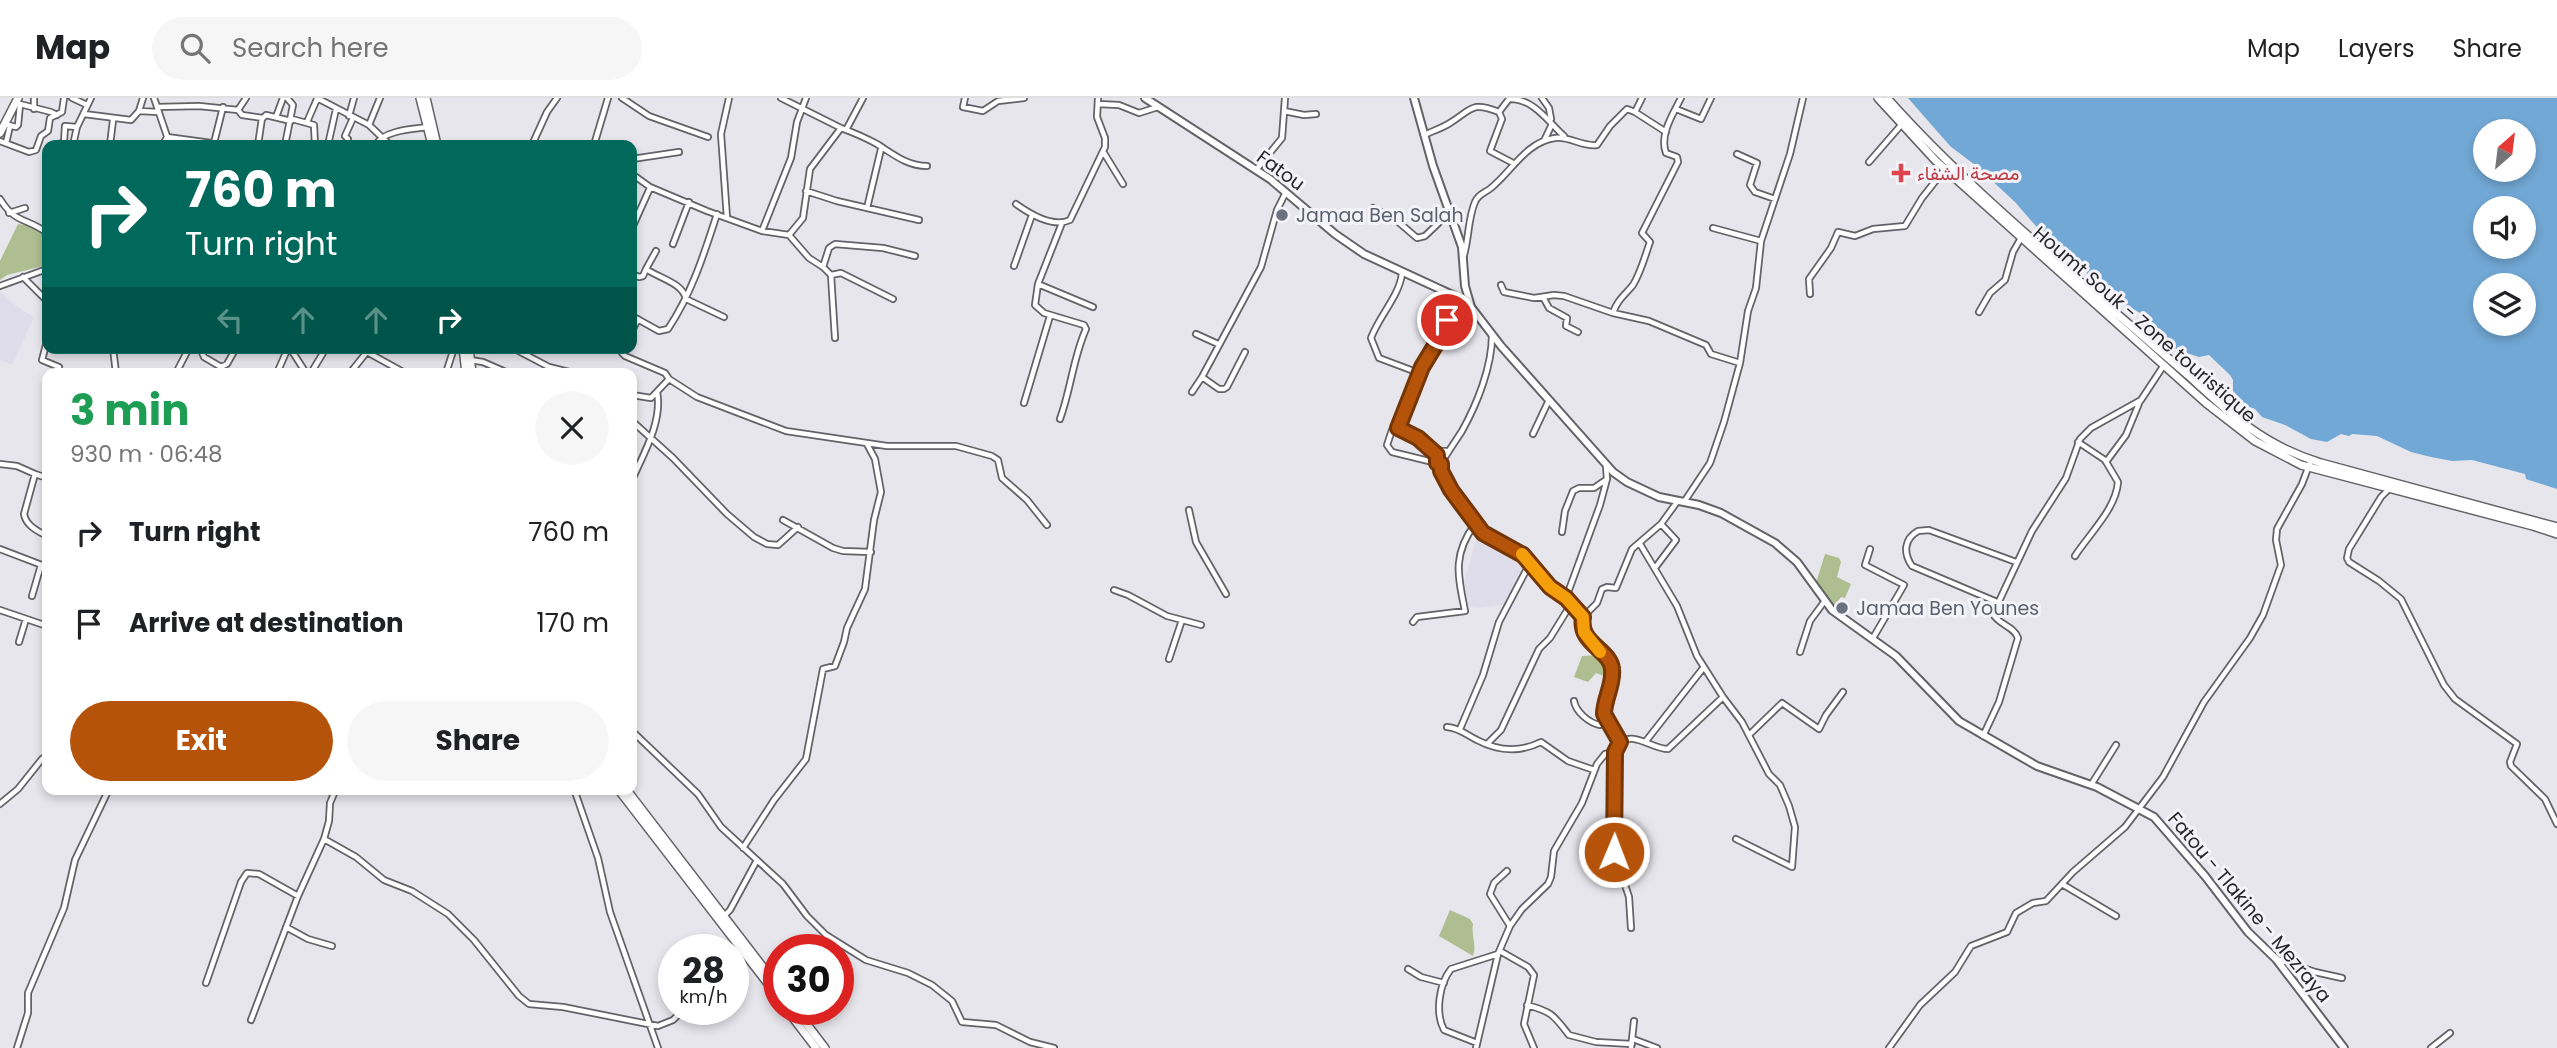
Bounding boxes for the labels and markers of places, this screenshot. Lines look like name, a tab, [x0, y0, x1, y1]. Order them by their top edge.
place label: مصحة الشفاء	[1917, 160, 2019, 187]
marker: مصحة الشفاء	[1891, 163, 1911, 183]
place label: Jamaa Ben Salah	[1296, 202, 1464, 229]
marker: Jamaa Ben Salah	[1274, 207, 1290, 223]
pin	[1417, 290, 1477, 350]
place label: Jamaa Ben Younes	[1856, 595, 2039, 622]
marker: Jamaa Ben Younes	[1834, 600, 1850, 616]

